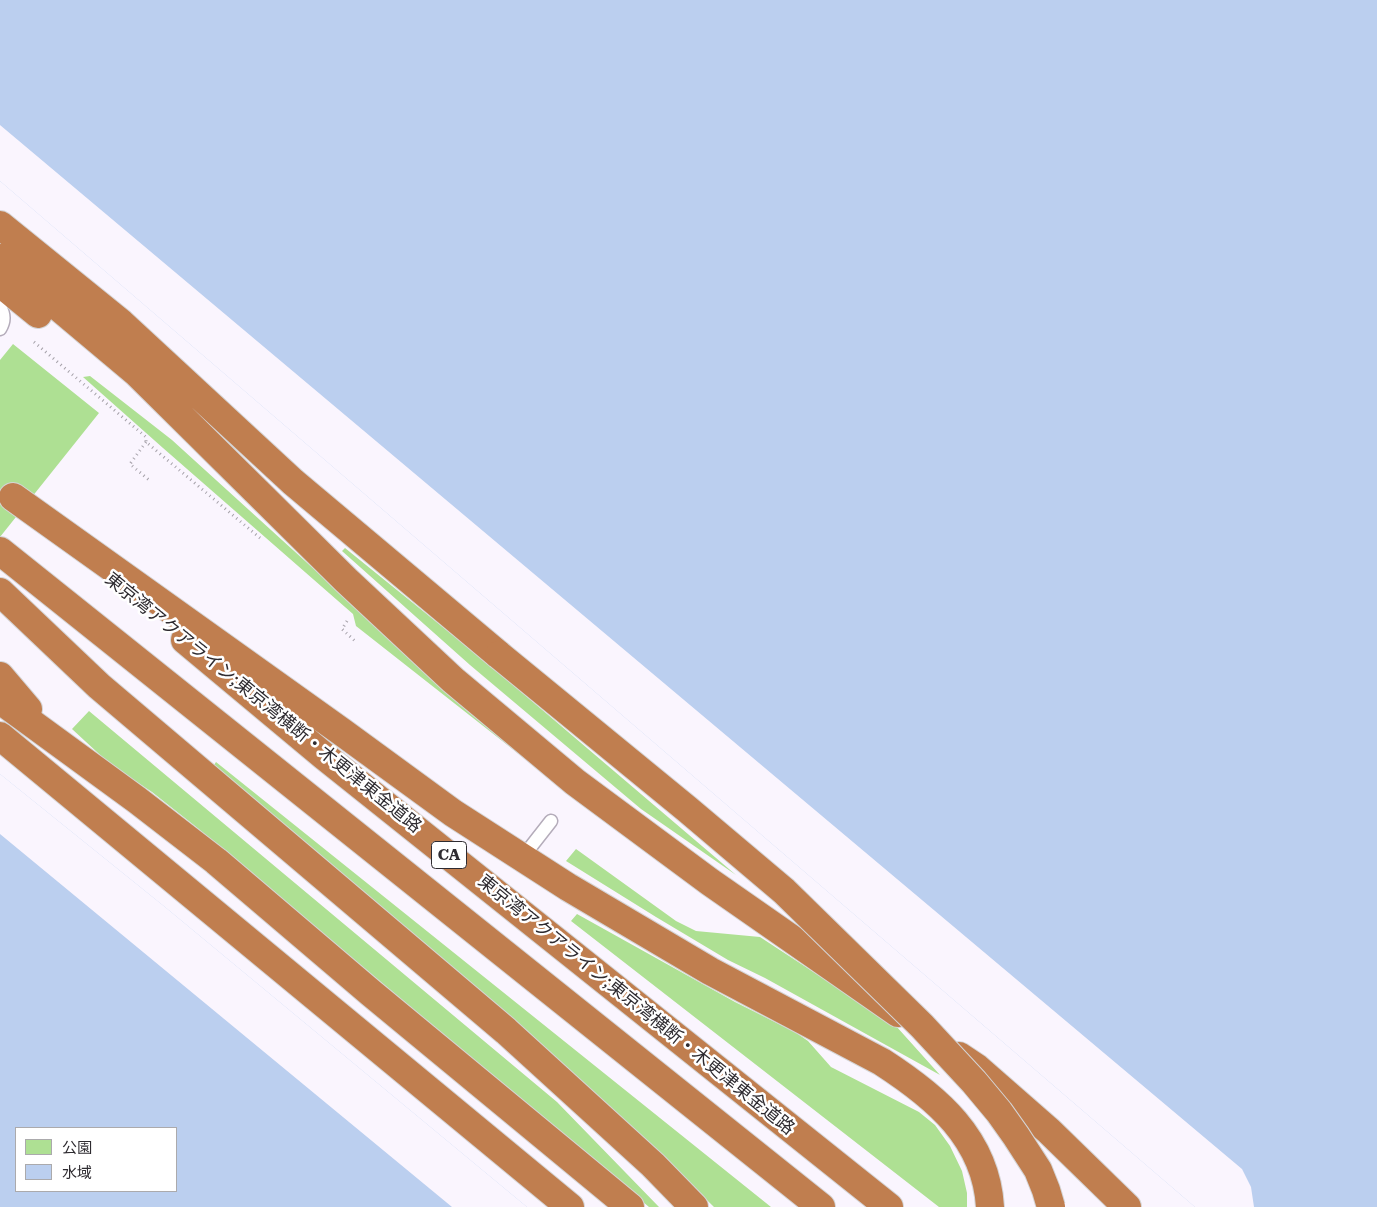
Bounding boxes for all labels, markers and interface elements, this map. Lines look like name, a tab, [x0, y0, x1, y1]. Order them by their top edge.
street label: 東京湾アクアライン;東京湾横断・木更津東金道路	[100, 568, 426, 838]
road number: CA	[432, 842, 466, 868]
street label: 東京湾アクアライン;東京湾横断・木更津東金道路	[473, 870, 799, 1140]
legend	[15, 1127, 178, 1192]
text: 公園	[62, 1139, 92, 1157]
text: 水域	[62, 1164, 92, 1182]

